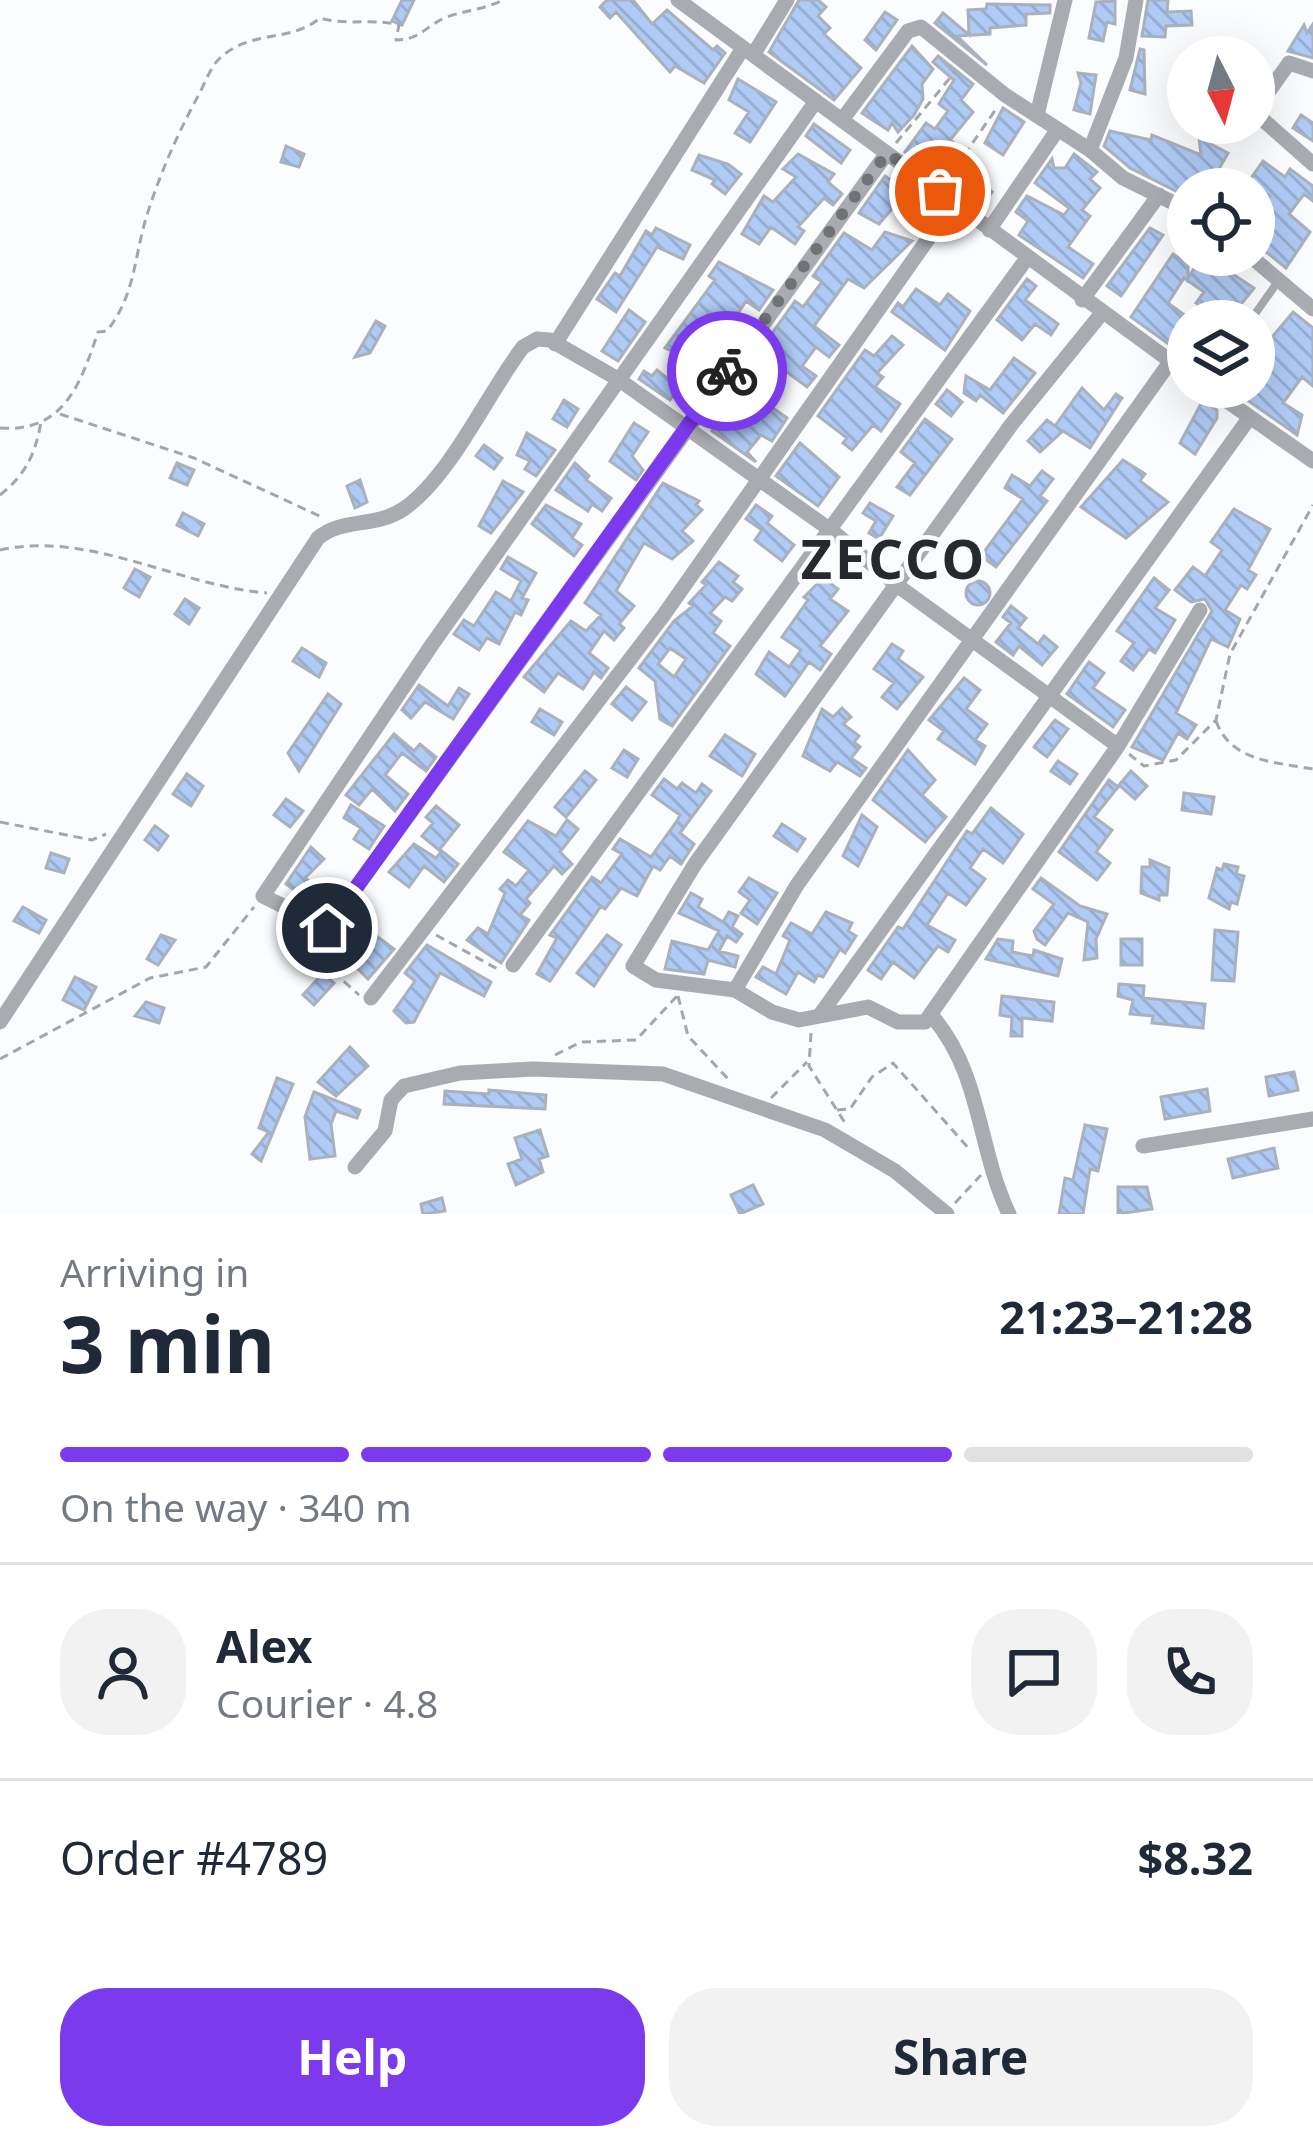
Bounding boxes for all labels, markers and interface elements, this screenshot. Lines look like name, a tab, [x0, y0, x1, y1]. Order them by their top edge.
north arrow	[1167, 36, 1275, 144]
map controls	[1167, 36, 1275, 408]
pin	[889, 140, 991, 242]
icon: bag	[907, 158, 973, 224]
button: locate	[1167, 168, 1275, 276]
button: layers	[1167, 300, 1275, 408]
courier	[667, 311, 787, 431]
icon: bike	[694, 338, 760, 404]
district label: ZECCO	[801, 521, 987, 595]
pin	[276, 877, 378, 979]
icon: home	[294, 895, 360, 961]
text: Arriving in	[60, 1245, 249, 1298]
text: 21:23–21:28	[999, 1286, 1253, 1347]
text: 3 min	[60, 1290, 275, 1396]
text: On the way · 340 m	[60, 1480, 412, 1533]
button: person	[60, 1609, 186, 1735]
button: chat	[971, 1609, 1097, 1735]
button: phone	[1127, 1609, 1253, 1735]
text: Alex	[216, 1615, 313, 1676]
text: Courier · 4.8	[216, 1676, 438, 1729]
text: Order #4789	[60, 1827, 328, 1888]
text: $8.32	[1137, 1827, 1253, 1888]
button: Help	[60, 1988, 645, 2126]
button: Share	[669, 1988, 1253, 2126]

